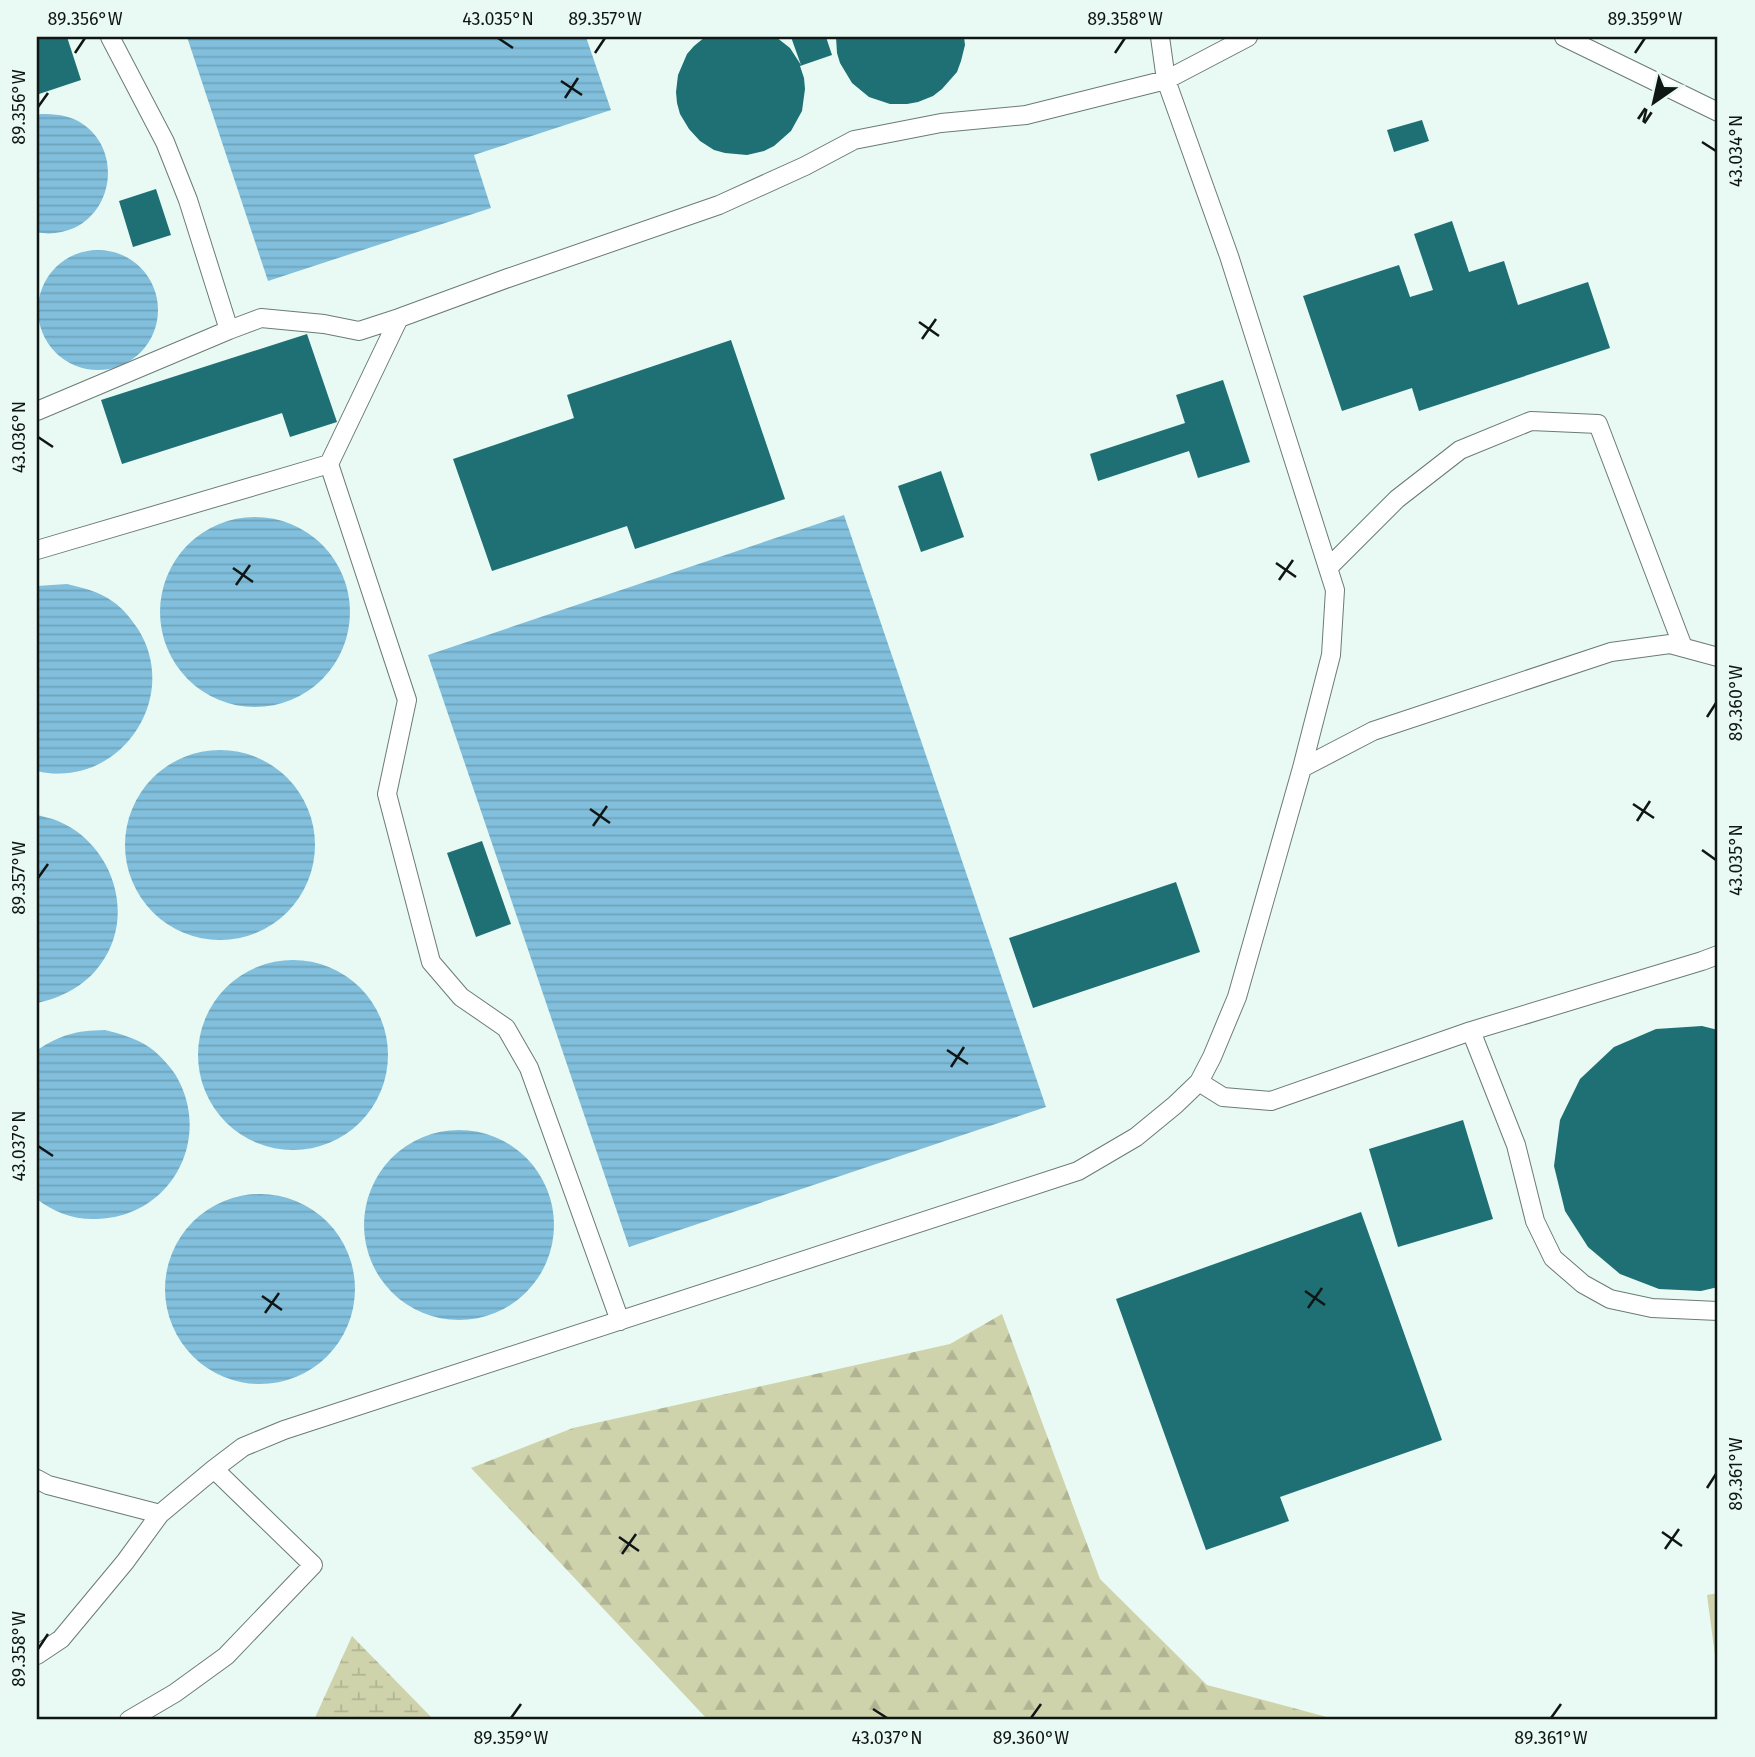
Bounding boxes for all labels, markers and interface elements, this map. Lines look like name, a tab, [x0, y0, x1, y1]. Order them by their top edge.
text: 89.356°W	[47, 8, 123, 30]
text: 43.035°N	[462, 8, 534, 30]
text: 89.357°W	[568, 8, 642, 30]
text: 89.358°W	[1087, 8, 1163, 30]
text: 89.359°W	[1607, 8, 1683, 30]
north arrow	[1618, 66, 1688, 136]
text: 89.356°W	[8, 69, 30, 145]
text: N	[1633, 103, 1656, 129]
text: 43.034°N	[1725, 115, 1747, 187]
text: 43.036°N	[8, 401, 30, 473]
text: 89.360°W	[1725, 665, 1747, 741]
text: 43.035°N	[1725, 824, 1747, 896]
text: 89.357°W	[8, 841, 30, 915]
text: 43.037°N	[8, 1111, 30, 1182]
text: 89.361°W	[1725, 1437, 1747, 1511]
text: 89.358°W	[8, 1611, 30, 1687]
text: 89.359°W	[473, 1727, 549, 1749]
text: 43.037°N	[852, 1727, 923, 1749]
text: 89.360°W	[993, 1727, 1069, 1749]
text: 89.361°W	[1514, 1727, 1588, 1749]

